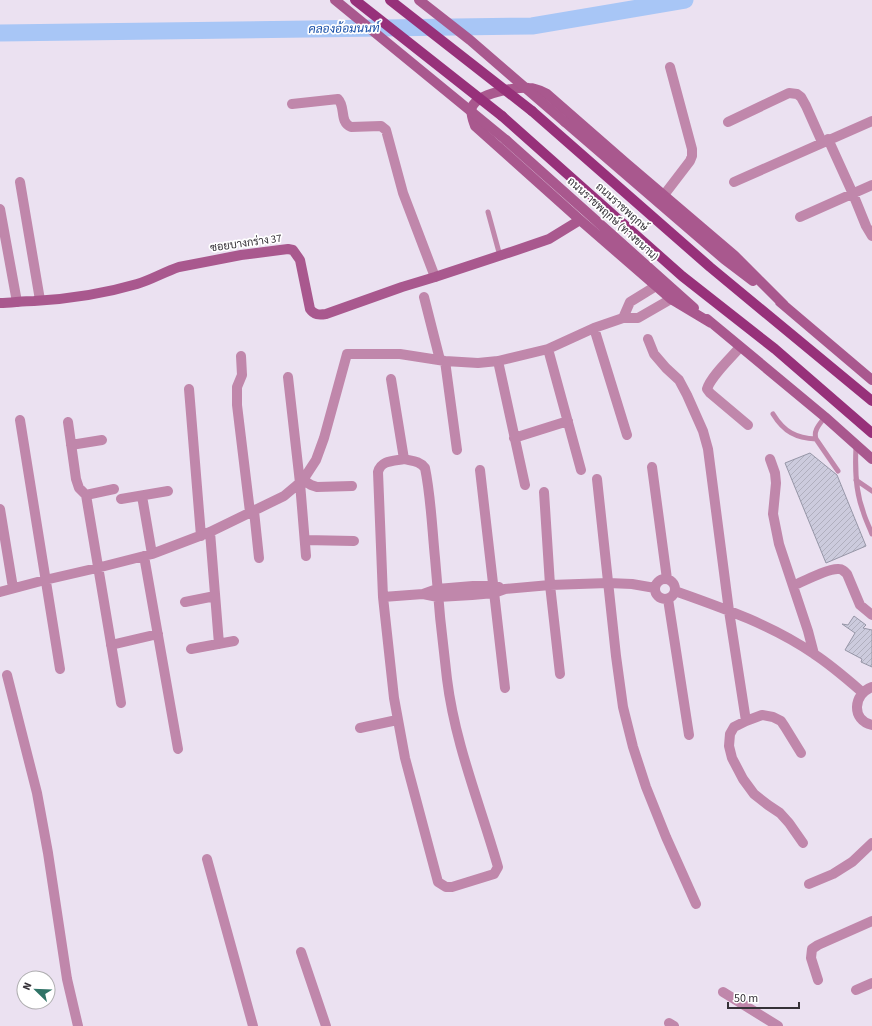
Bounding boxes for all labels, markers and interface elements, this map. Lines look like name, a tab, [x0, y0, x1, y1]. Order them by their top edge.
water label: คลองอ้อมนนท์	[308, 20, 382, 38]
street label: ถนนราชพฤกษ์ (ทางขนาน)	[564, 173, 663, 264]
street label: ถนนราชพฤกษ์	[593, 179, 653, 235]
street label: ซอยบางกร่าง 37	[209, 231, 283, 255]
north arrow	[16, 970, 56, 1010]
text: N	[19, 980, 36, 993]
scale bar	[728, 984, 799, 1010]
text: 50 m	[734, 990, 758, 1007]

